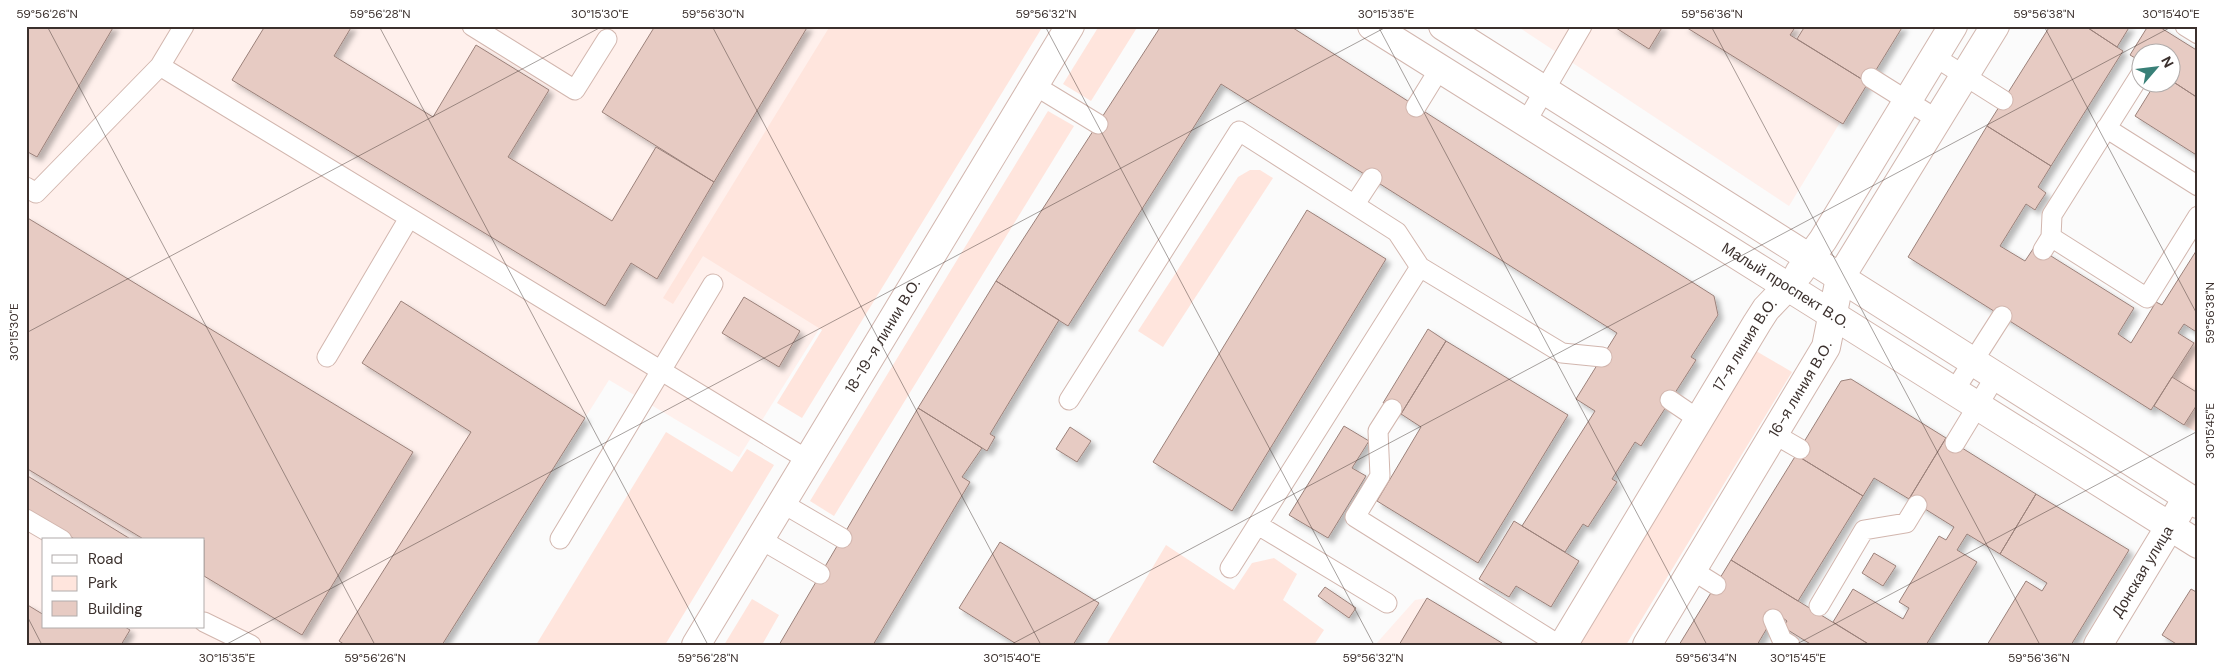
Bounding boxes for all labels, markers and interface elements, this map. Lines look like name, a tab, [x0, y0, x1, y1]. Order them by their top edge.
text: 59°56'26"N	[16, 6, 78, 22]
text: 59°56'28"N	[349, 6, 411, 22]
text: 30°15'30"E	[571, 6, 629, 22]
text: 59°56'30"N	[682, 6, 744, 22]
text: 59°56'32"N	[1015, 6, 1077, 22]
text: 30°15'35"E	[1358, 6, 1415, 22]
text: 59°56'36"N	[1681, 6, 1743, 22]
text: 59°56'38"N	[2013, 6, 2075, 22]
text: 30°15'40"E	[2142, 6, 2200, 22]
north arrow	[2132, 42, 2182, 92]
text: N	[2157, 53, 2178, 71]
street label: Малый проспект В.О.	[1718, 238, 1853, 333]
street label: 18-19-я линии В.О.	[840, 275, 925, 397]
text: 59°56'38"N	[2202, 282, 2218, 344]
street label: 17-я линия В.О.	[1708, 294, 1781, 395]
text: 30°15'30"E	[6, 303, 22, 361]
street label: 16-я линия В.О.	[1764, 341, 1837, 441]
text: 30°15'45"E	[2202, 403, 2218, 459]
street label: Донская улица	[2107, 522, 2178, 621]
legend	[42, 538, 205, 628]
text: Road	[88, 549, 123, 569]
text: Park	[88, 573, 118, 593]
text: Building	[88, 599, 143, 619]
text: 30°15'35"E	[199, 650, 256, 666]
text: 59°56'26"N	[344, 650, 406, 666]
text: 59°56'28"N	[677, 650, 739, 666]
text: 30°15'40"E	[983, 650, 1041, 666]
text: 59°56'32"N	[1342, 650, 1404, 666]
text: 59°56'34"N	[1675, 650, 1737, 666]
text: 30°15'45"E	[1770, 650, 1826, 666]
text: 59°56'36"N	[2008, 650, 2070, 666]

